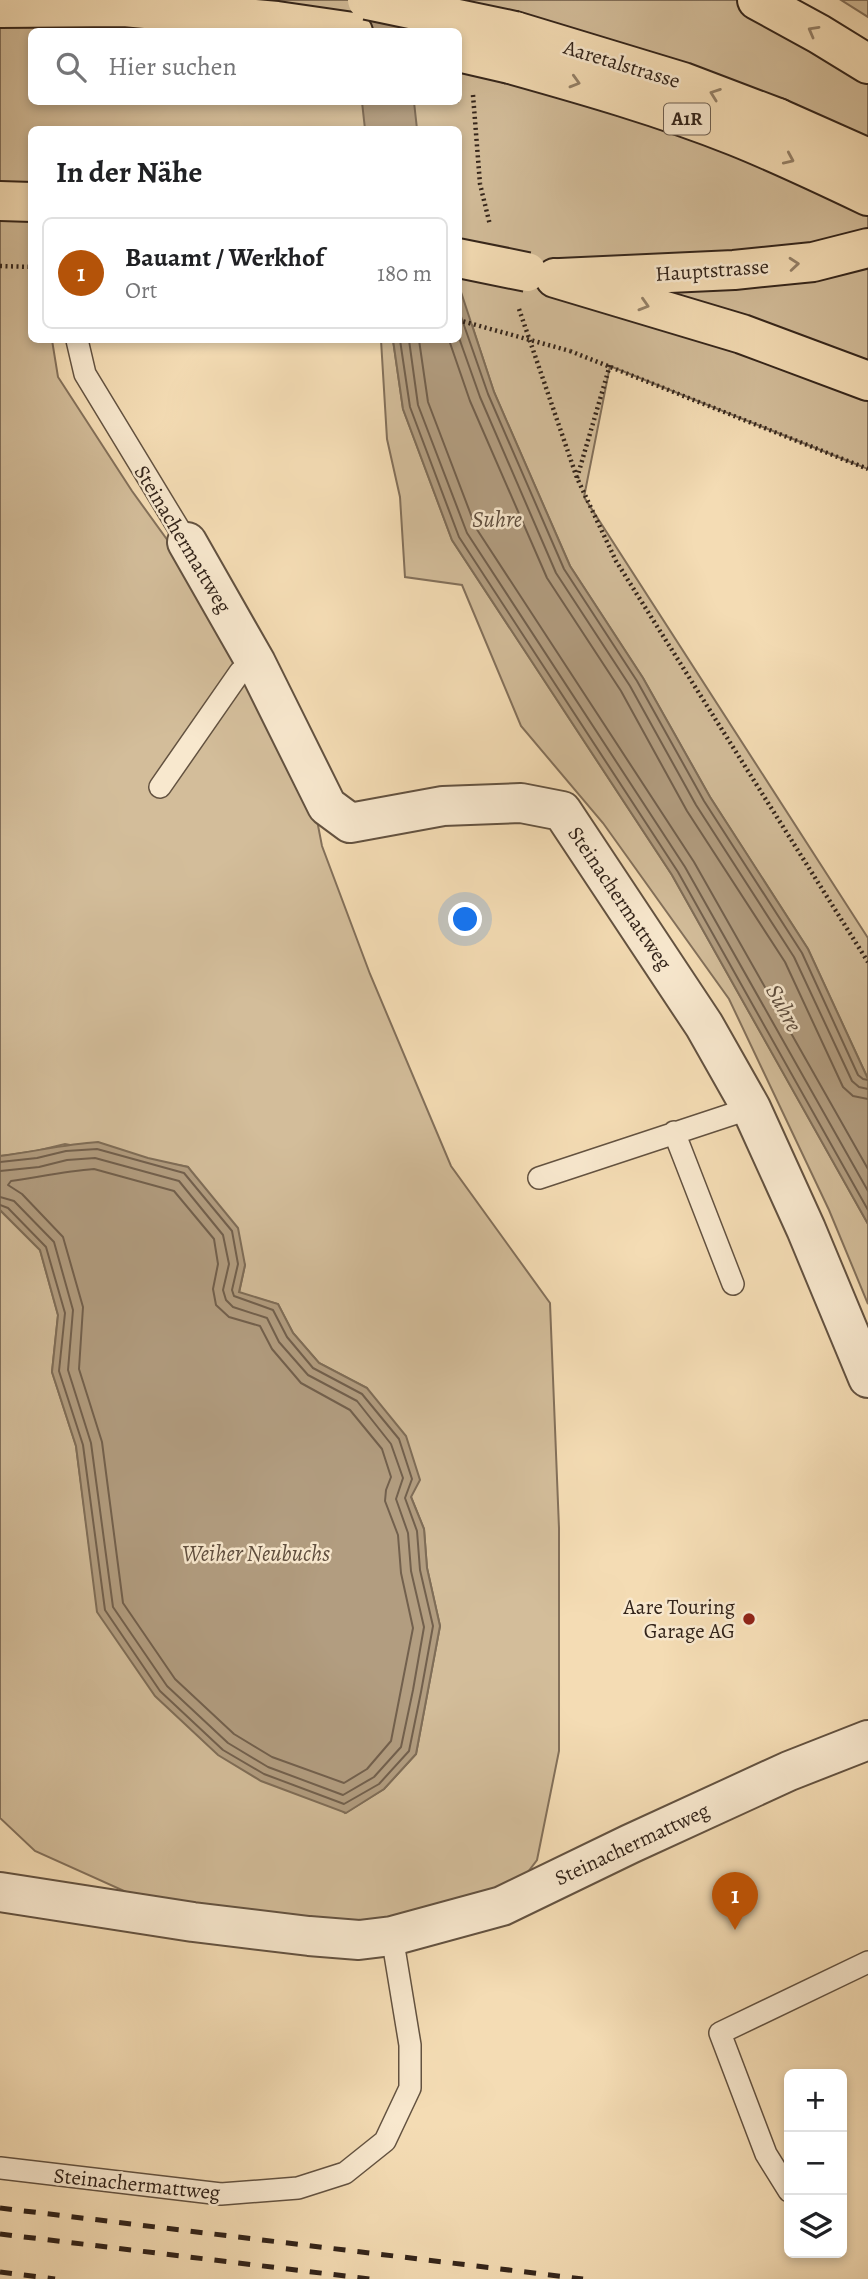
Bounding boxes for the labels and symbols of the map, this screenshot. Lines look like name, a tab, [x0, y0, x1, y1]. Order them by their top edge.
one-way arrow	[808, 26, 820, 39]
street label: Aaretalstrasse	[559, 33, 684, 95]
one-way arrow	[569, 74, 581, 89]
one-way arrow	[709, 88, 721, 102]
road number: A1R	[664, 104, 710, 134]
one-way arrow	[782, 151, 794, 165]
street label: Hauptstrasse	[654, 252, 770, 288]
one-way arrow	[789, 257, 800, 272]
one-way arrow	[637, 297, 649, 312]
street label: Steinachermattweg	[128, 460, 238, 618]
water label: Suhre	[472, 504, 522, 535]
street label: Steinachermattweg	[562, 821, 679, 976]
your location	[448, 902, 482, 936]
water label: Suhre	[759, 979, 809, 1037]
water label: Weiher Neubuchs	[182, 1538, 330, 1569]
place label: Aare Touring Garage AG	[623, 1593, 735, 1645]
marker: Aare Touring Garage AG	[741, 1611, 757, 1627]
street label: Steinachermattweg	[550, 1796, 714, 1892]
pin: 1	[712, 1872, 758, 1930]
street label: Steinachermattweg	[52, 2161, 222, 2207]

